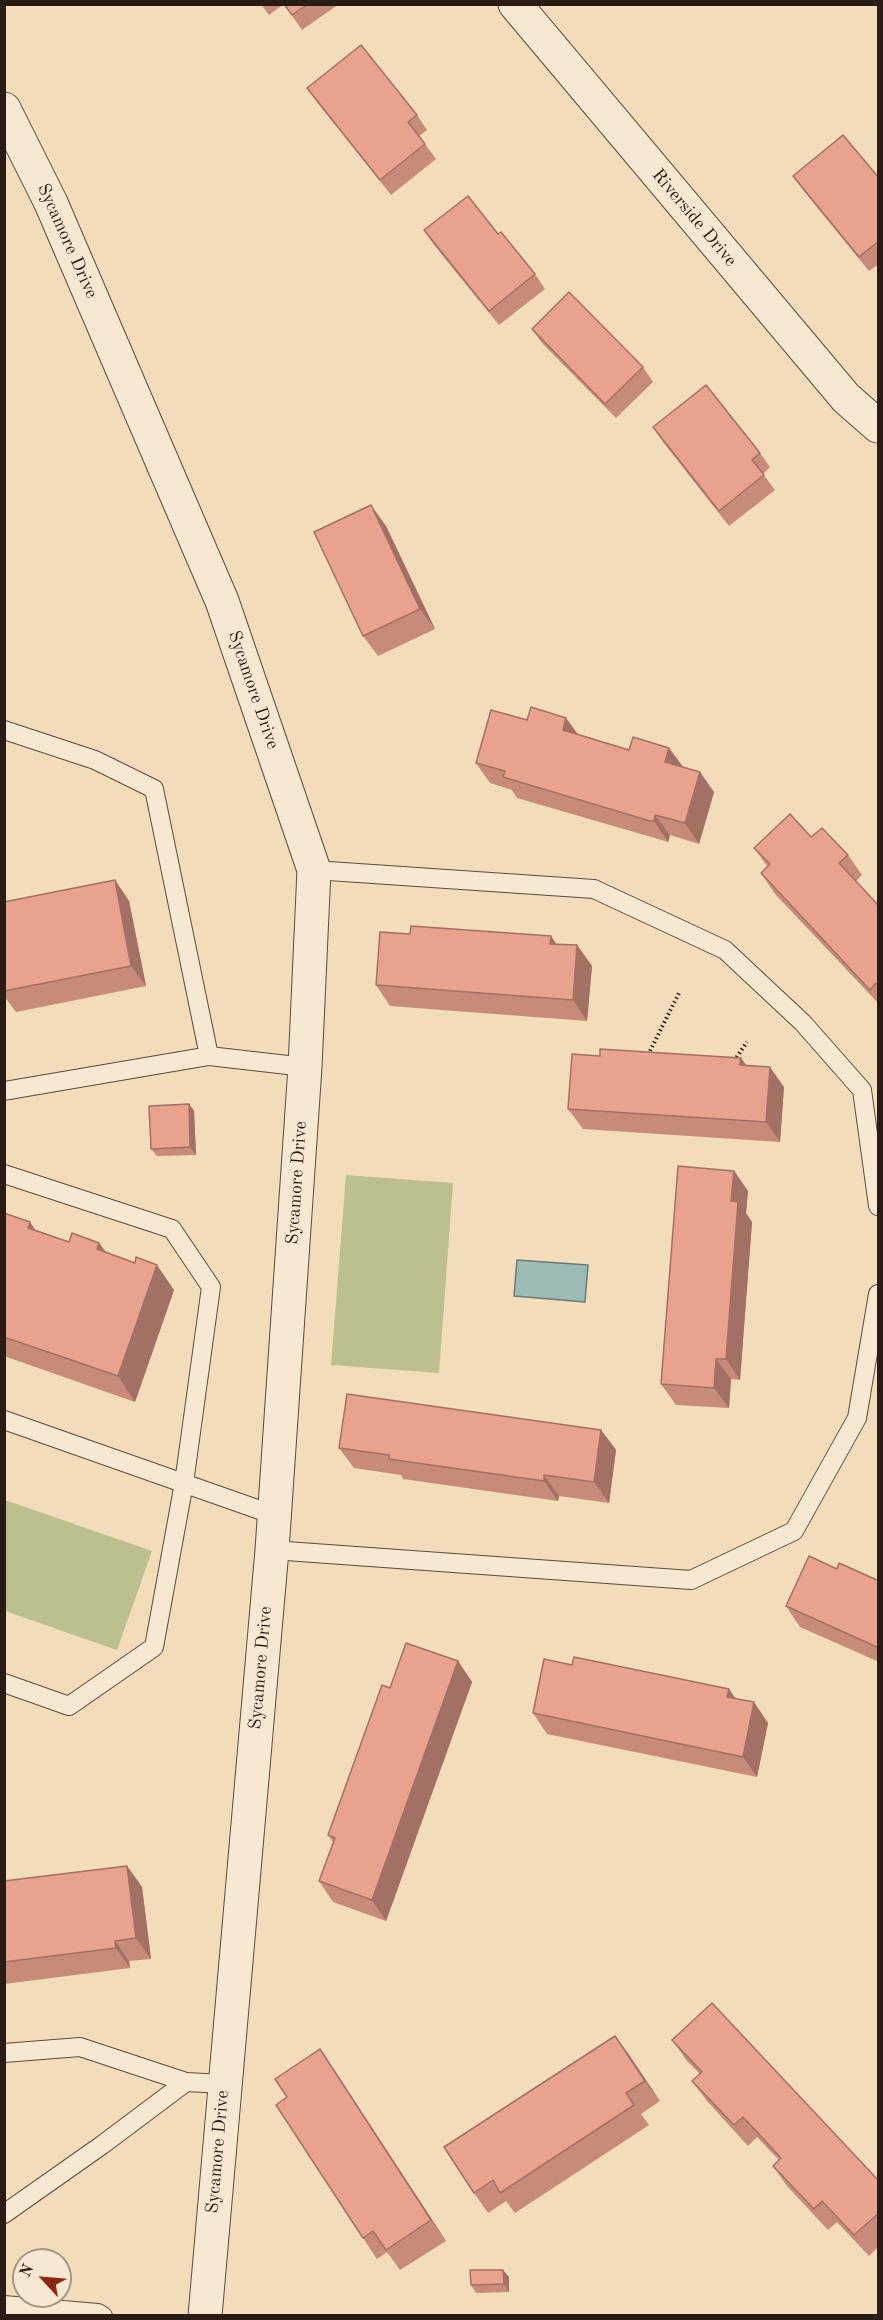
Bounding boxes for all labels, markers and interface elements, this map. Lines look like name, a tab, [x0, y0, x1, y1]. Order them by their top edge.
street label: Riverside Drive	[647, 165, 741, 271]
street label: Sycamore Drive	[32, 180, 102, 302]
street label: Sycamore Drive	[223, 628, 283, 752]
street label: Sycamore Drive	[282, 1121, 312, 1245]
street label: Sycamore Drive	[245, 1605, 277, 1731]
street label: Sycamore Drive	[202, 2089, 234, 2215]
north arrow	[12, 2248, 72, 2308]
text: N	[18, 2262, 37, 2280]

